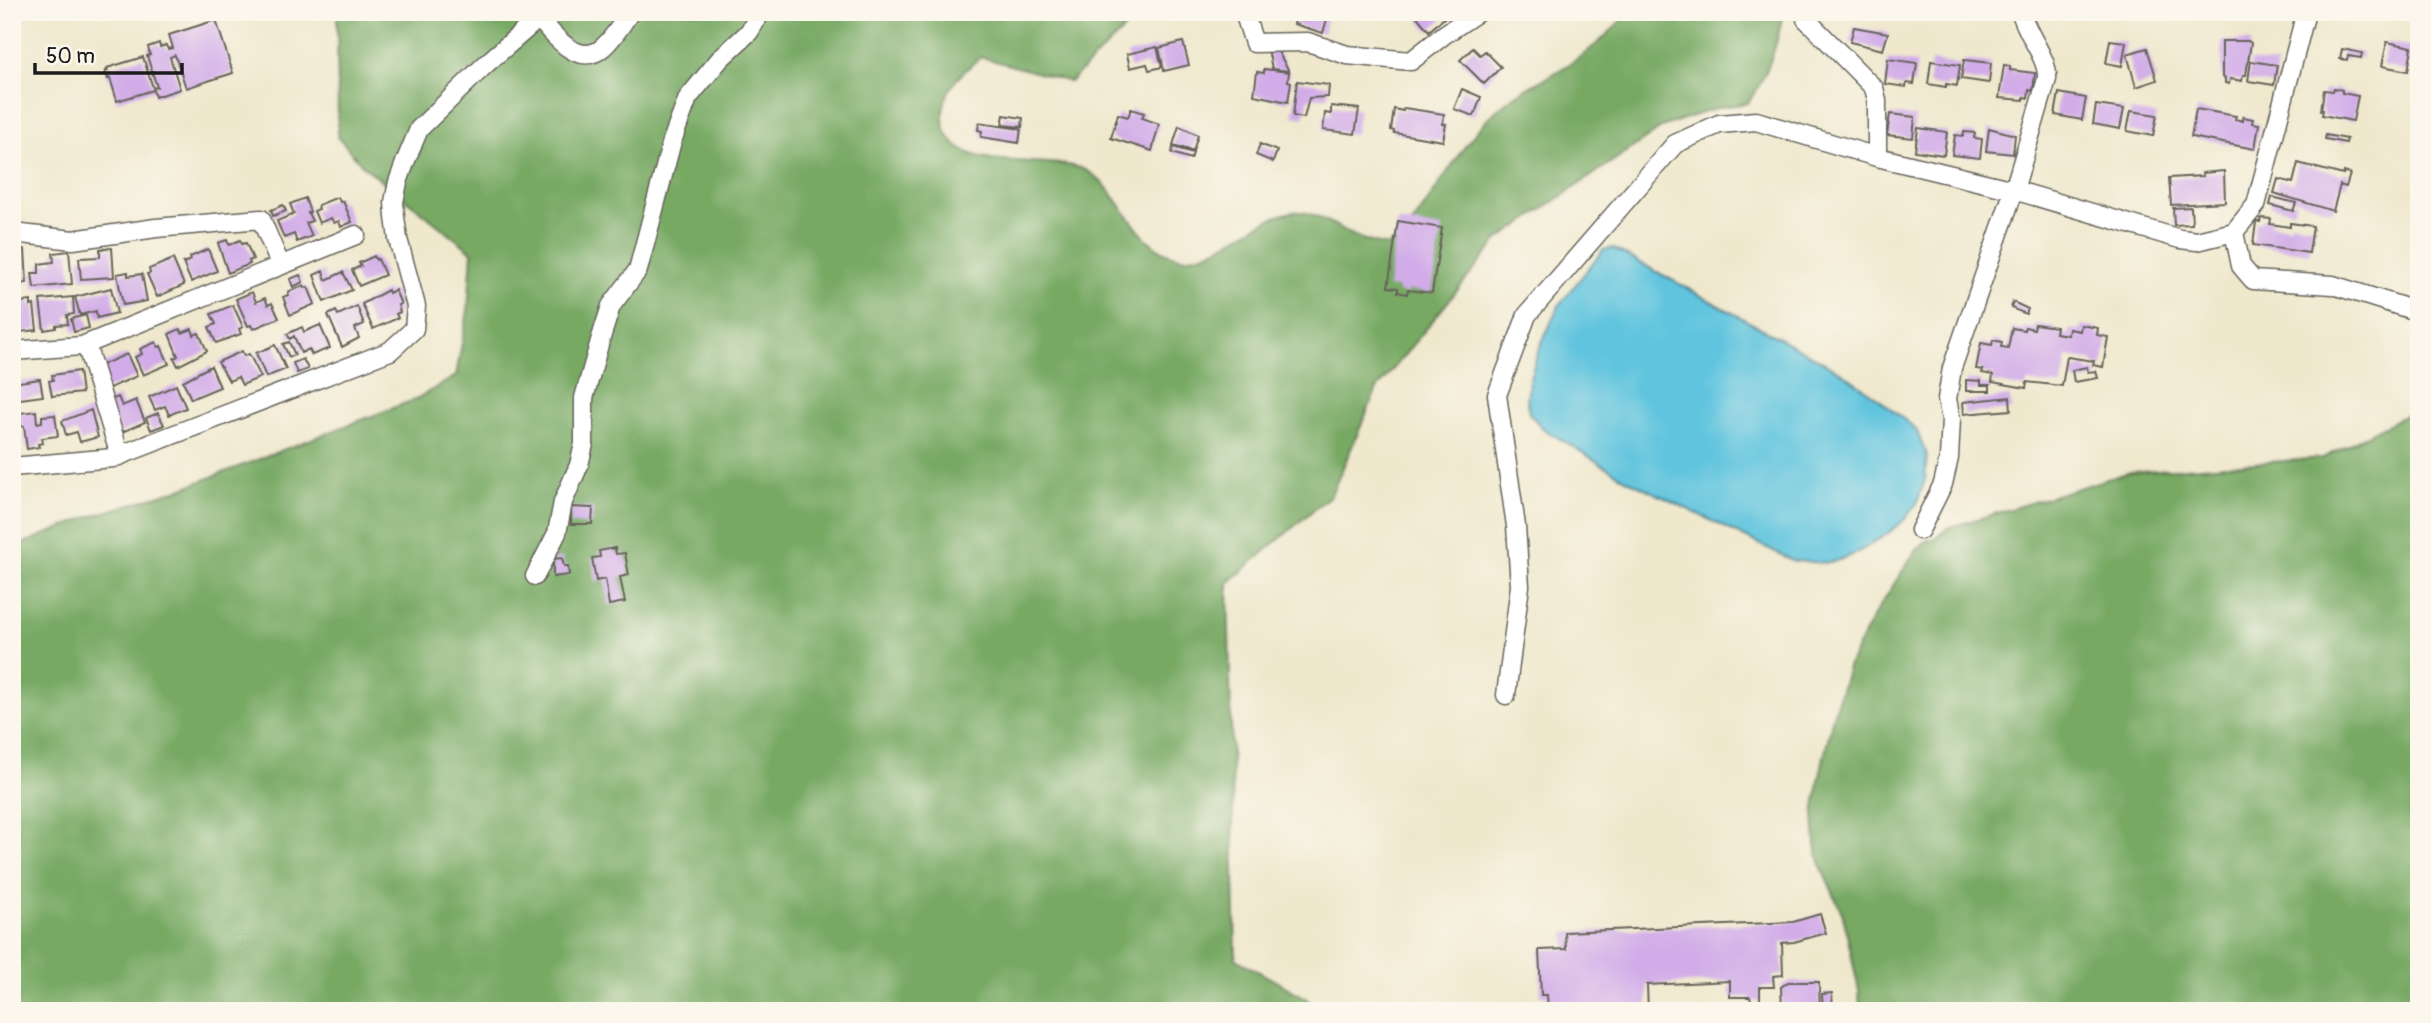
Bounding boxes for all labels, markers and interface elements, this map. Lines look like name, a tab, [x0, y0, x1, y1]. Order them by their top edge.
scale bar	[35, 32, 182, 76]
text: 50 m	[46, 43, 95, 70]

